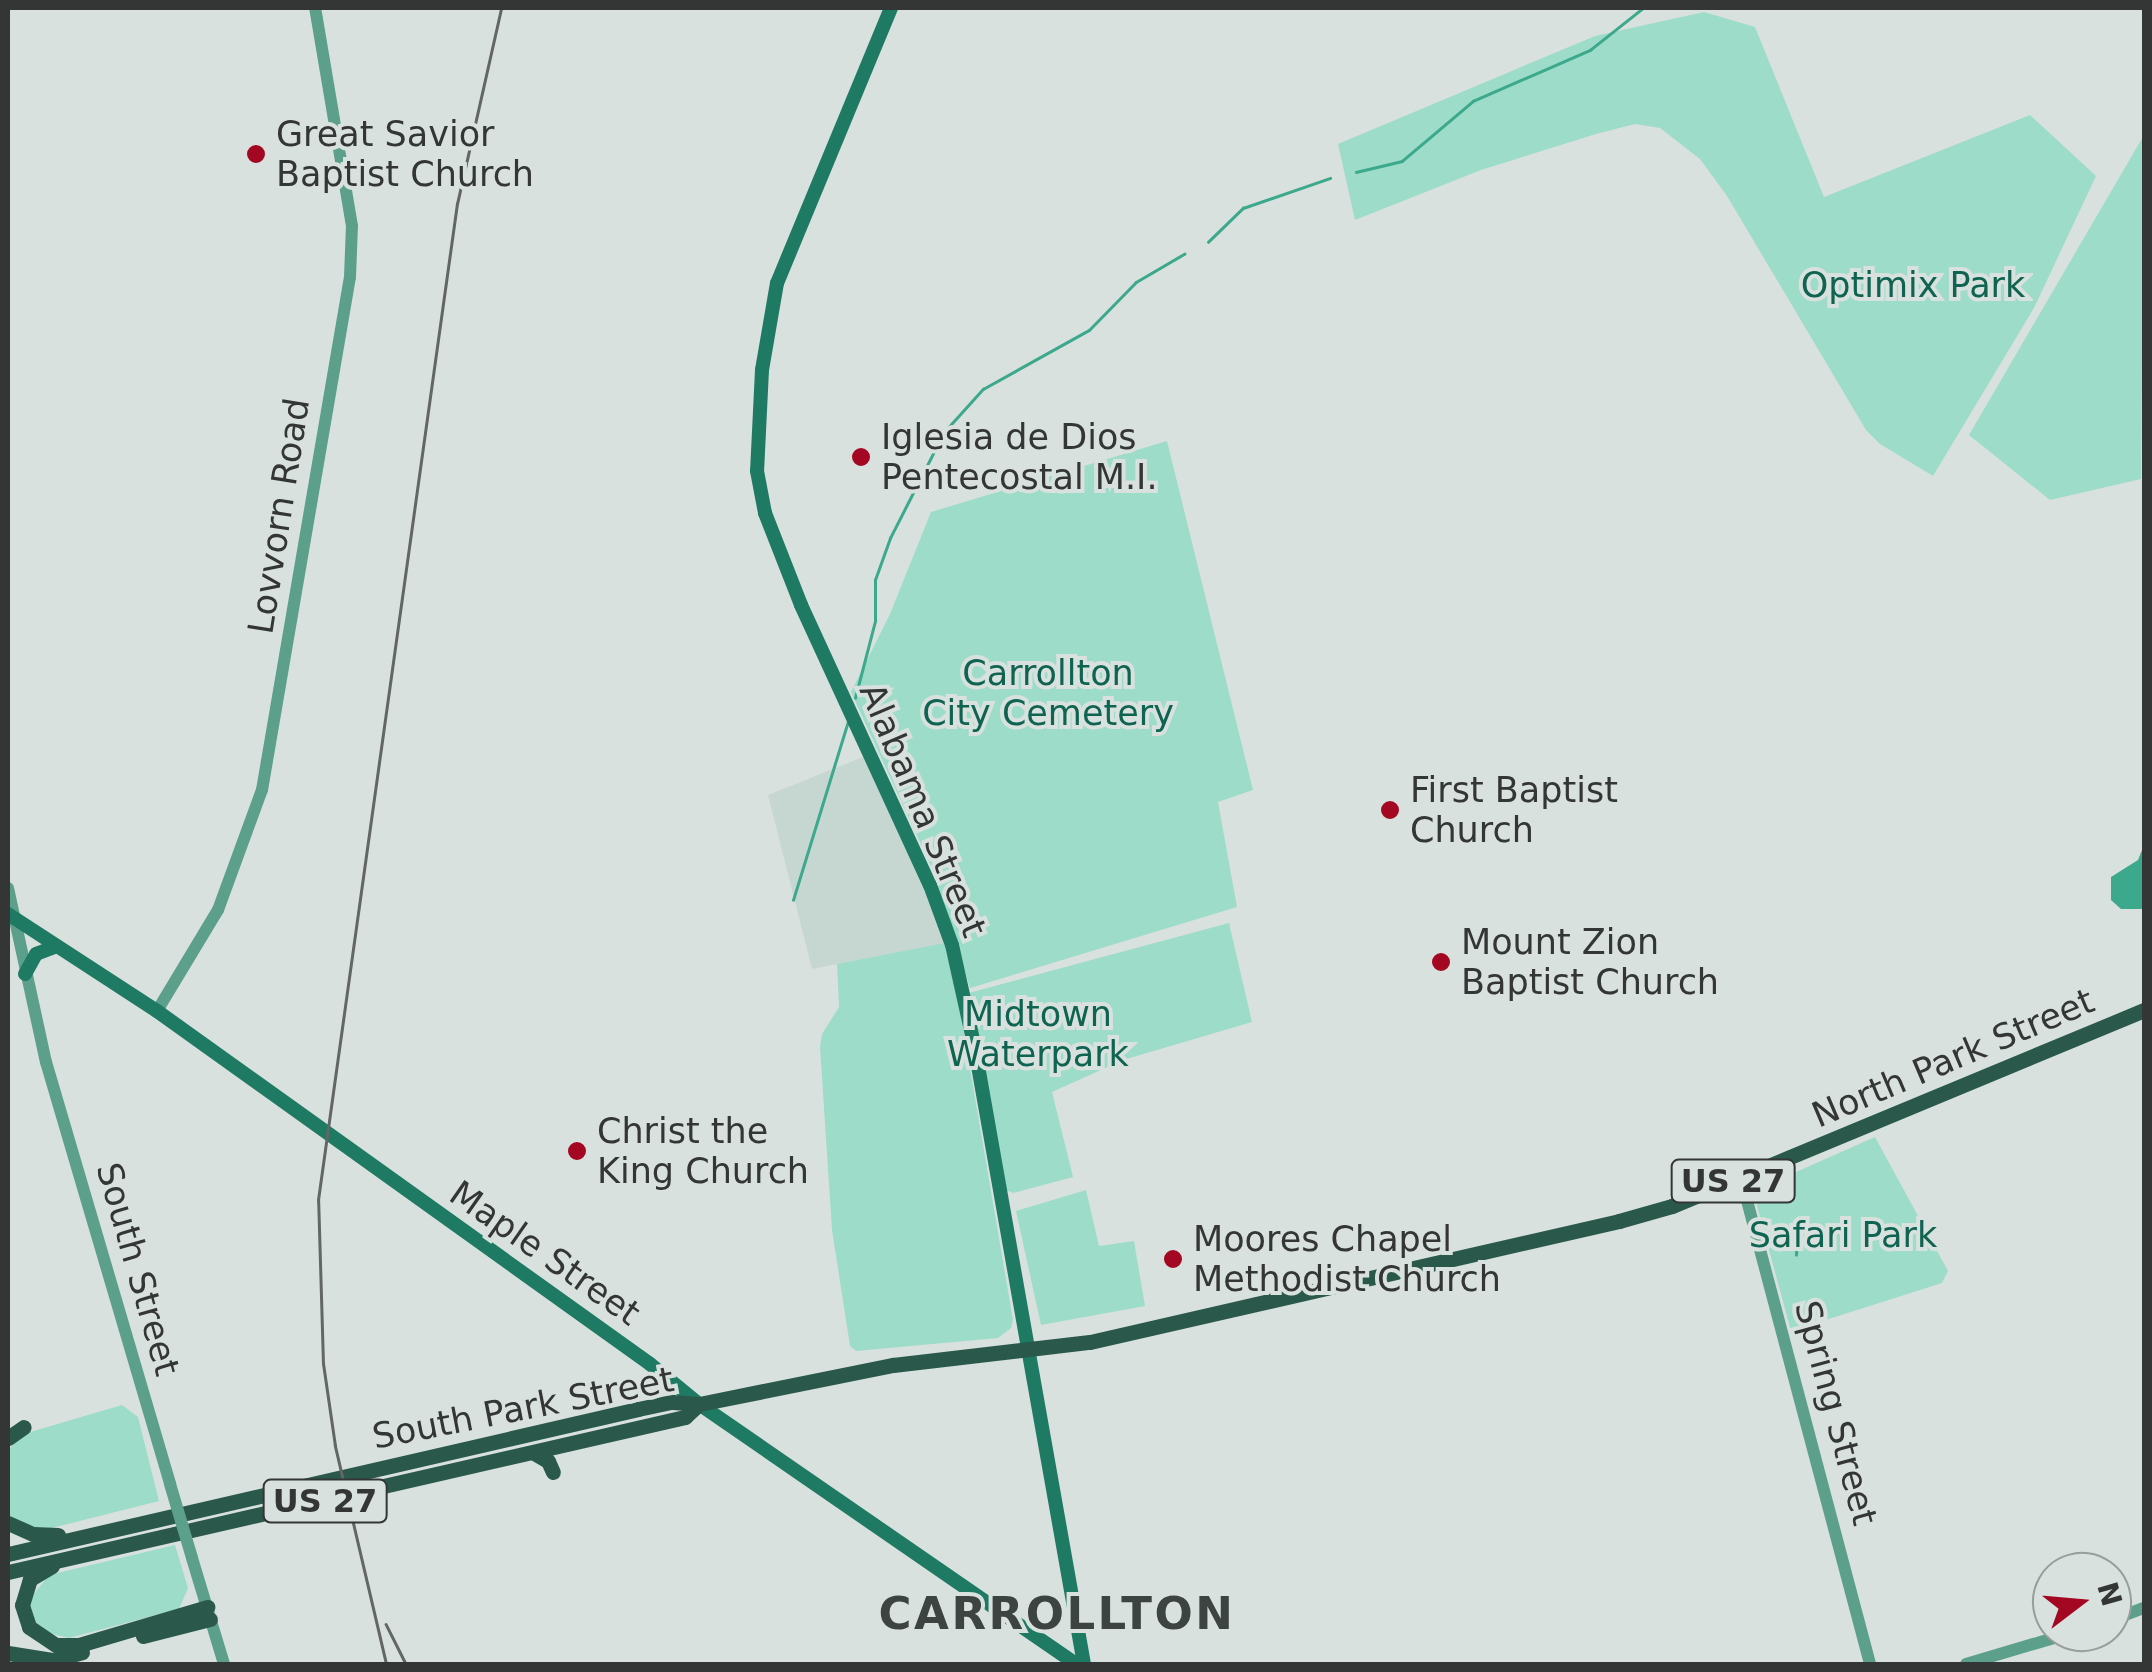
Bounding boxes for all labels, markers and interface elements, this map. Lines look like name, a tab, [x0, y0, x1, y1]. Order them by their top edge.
place label: Great Savior Baptist Church	[276, 113, 534, 195]
marker: Great Savior Baptist Church	[245, 143, 267, 165]
park label: Optimix Park	[1801, 264, 2025, 306]
street label: Lovvorn Road	[240, 395, 318, 637]
place label: Iglesia de Dios Pentecostal M.I.	[881, 416, 1158, 498]
marker: Iglesia de Dios Pentecostal M.I.	[850, 446, 872, 468]
park label: Carrollton City Cemetery	[922, 652, 1174, 734]
street label: Alabama Street	[851, 677, 995, 943]
place label: First Baptist Church	[1410, 769, 1618, 851]
marker: First Baptist Church	[1379, 799, 1401, 821]
place label: Mount Zion Baptist Church	[1461, 921, 1719, 1003]
marker: Mount Zion Baptist Church	[1430, 951, 1452, 973]
street label: North Park Street	[1806, 980, 2100, 1136]
park label: Midtown Waterpark	[947, 993, 1129, 1075]
place label: Christ the King Church	[597, 1110, 809, 1192]
marker: Christ the King Church	[566, 1140, 588, 1162]
road number: US 27	[1670, 1154, 1796, 1208]
street label: South Street	[88, 1158, 188, 1380]
street label: Maple Street	[442, 1172, 648, 1334]
park label: Safari Park	[1749, 1214, 1937, 1256]
place label: Moores Chapel Methodist Church	[1193, 1218, 1501, 1300]
marker: Moores Chapel Methodist Church	[1162, 1248, 1184, 1270]
street label: Spring Street	[1786, 1296, 1886, 1530]
street label: South Park Street	[369, 1358, 677, 1458]
road number: US 27	[262, 1474, 388, 1528]
north arrow	[2032, 1552, 2132, 1652]
text: N	[2090, 1578, 2128, 1610]
district label: CARROLLTON	[879, 1587, 1235, 1641]

